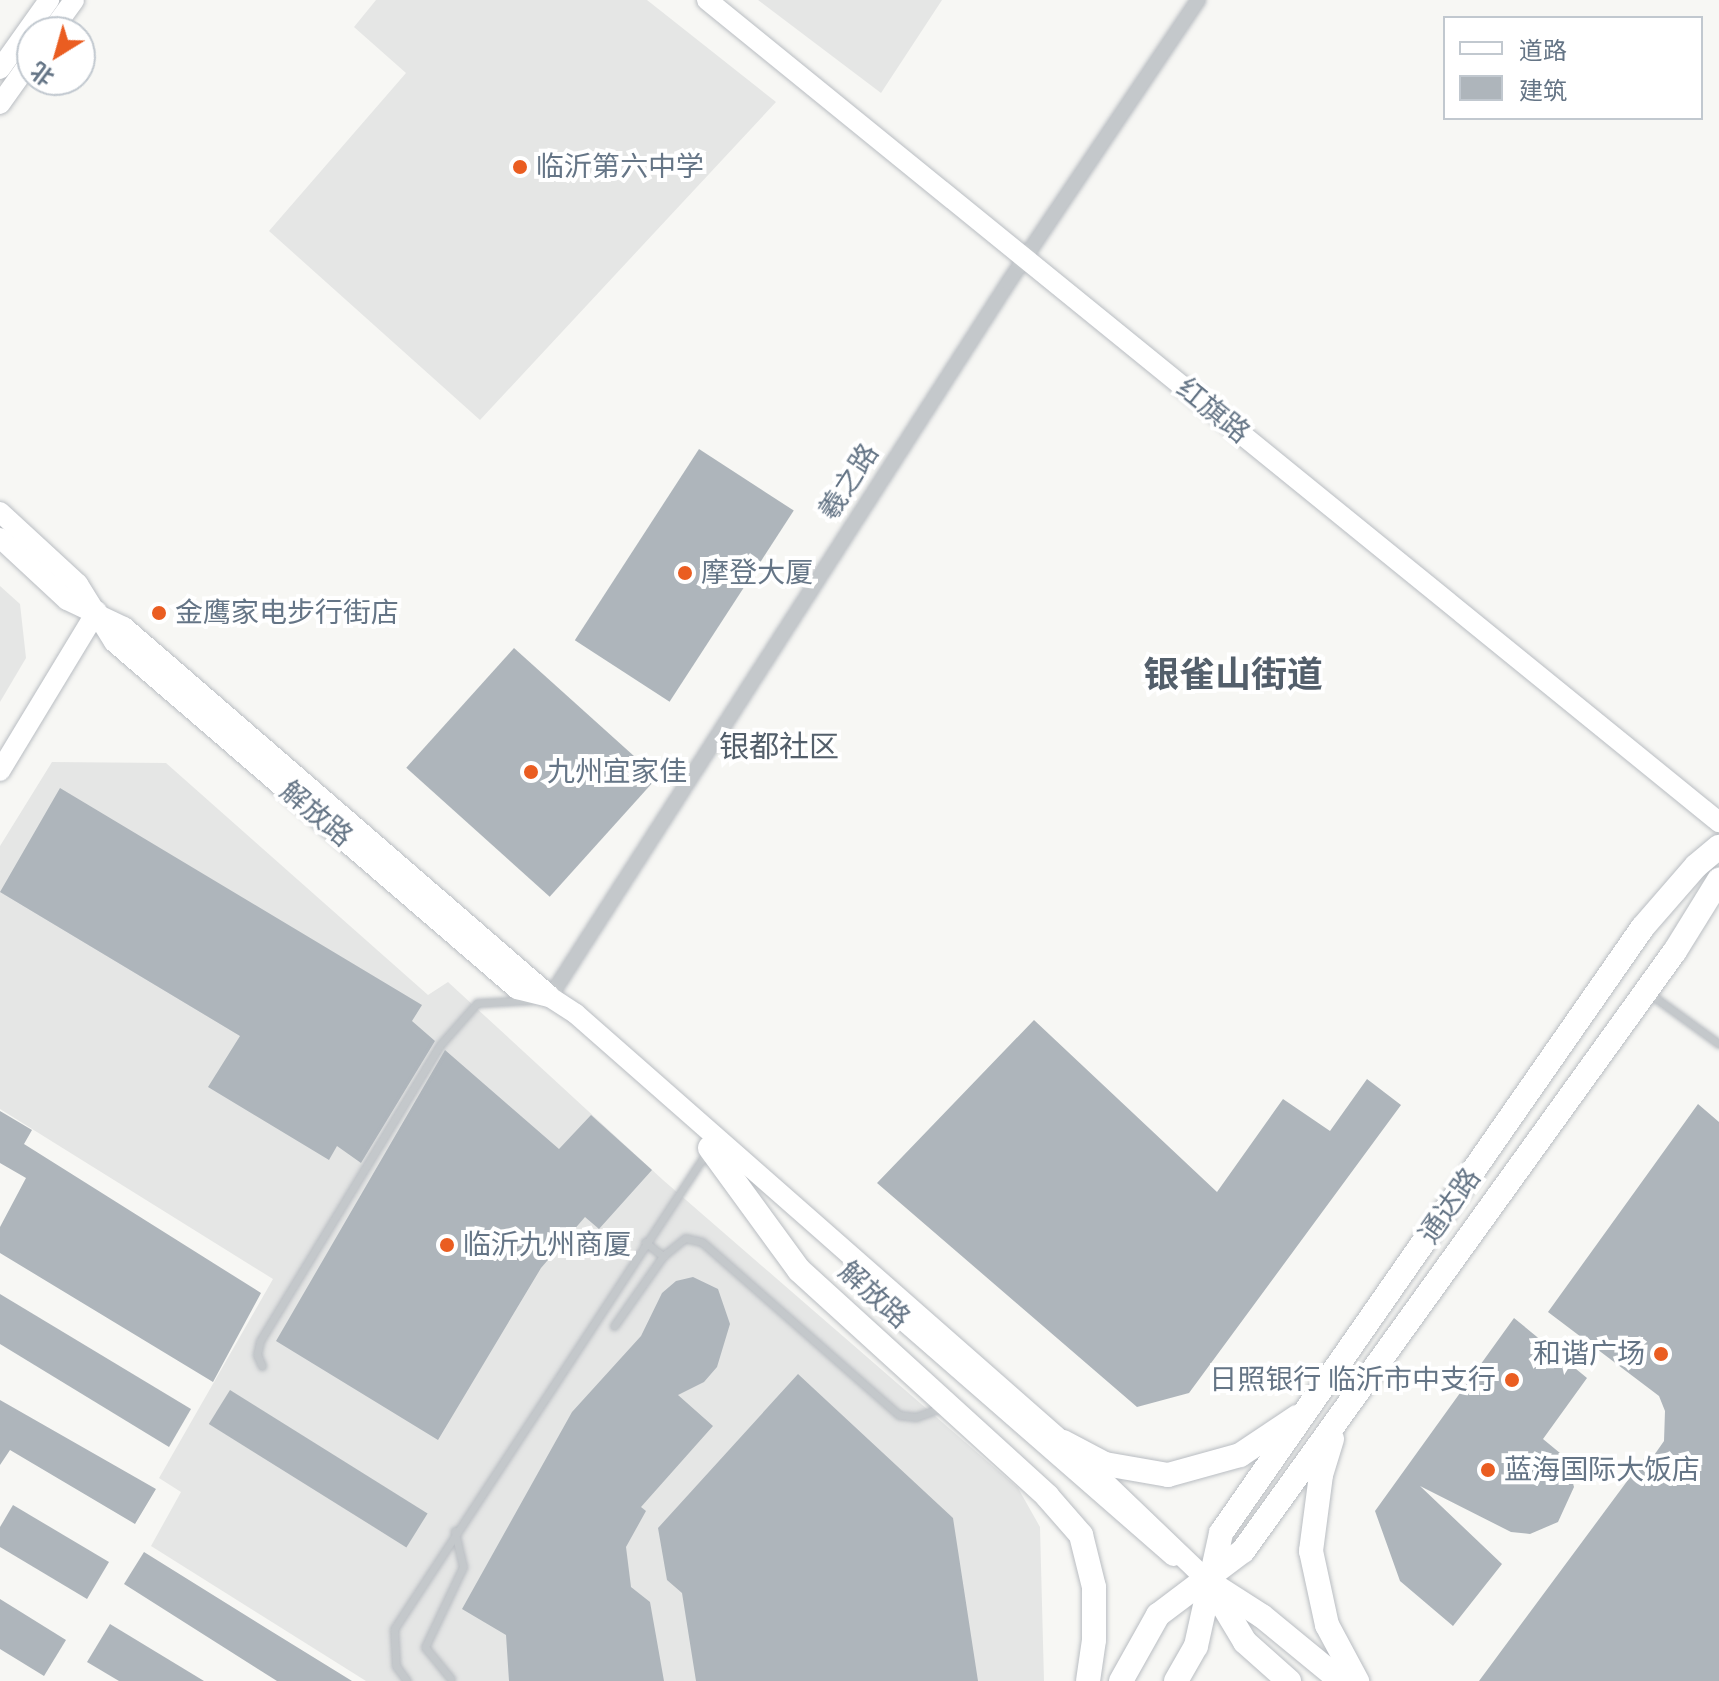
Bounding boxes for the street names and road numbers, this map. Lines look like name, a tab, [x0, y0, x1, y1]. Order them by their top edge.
street label: 红旗路	[1170, 372, 1256, 450]
street label: 羲之路	[812, 438, 886, 526]
street label: 解放路	[273, 774, 359, 854]
street label: 通达路	[1412, 1162, 1488, 1250]
street label: 解放路	[832, 1254, 916, 1336]

